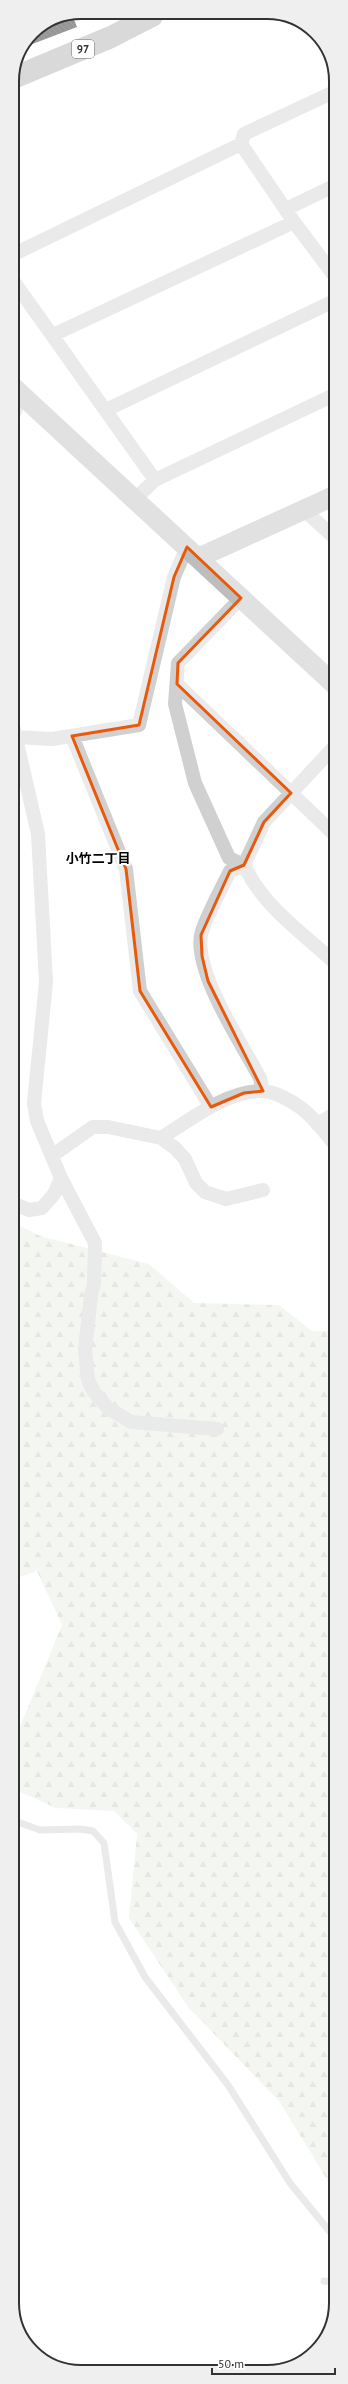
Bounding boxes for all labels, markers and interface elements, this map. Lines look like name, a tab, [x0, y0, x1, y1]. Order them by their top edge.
road number: 97	[72, 40, 94, 58]
district label: 小竹二丁目	[65, 850, 131, 867]
scale bar	[212, 2350, 335, 2376]
text: 50 m	[218, 2356, 244, 2371]

